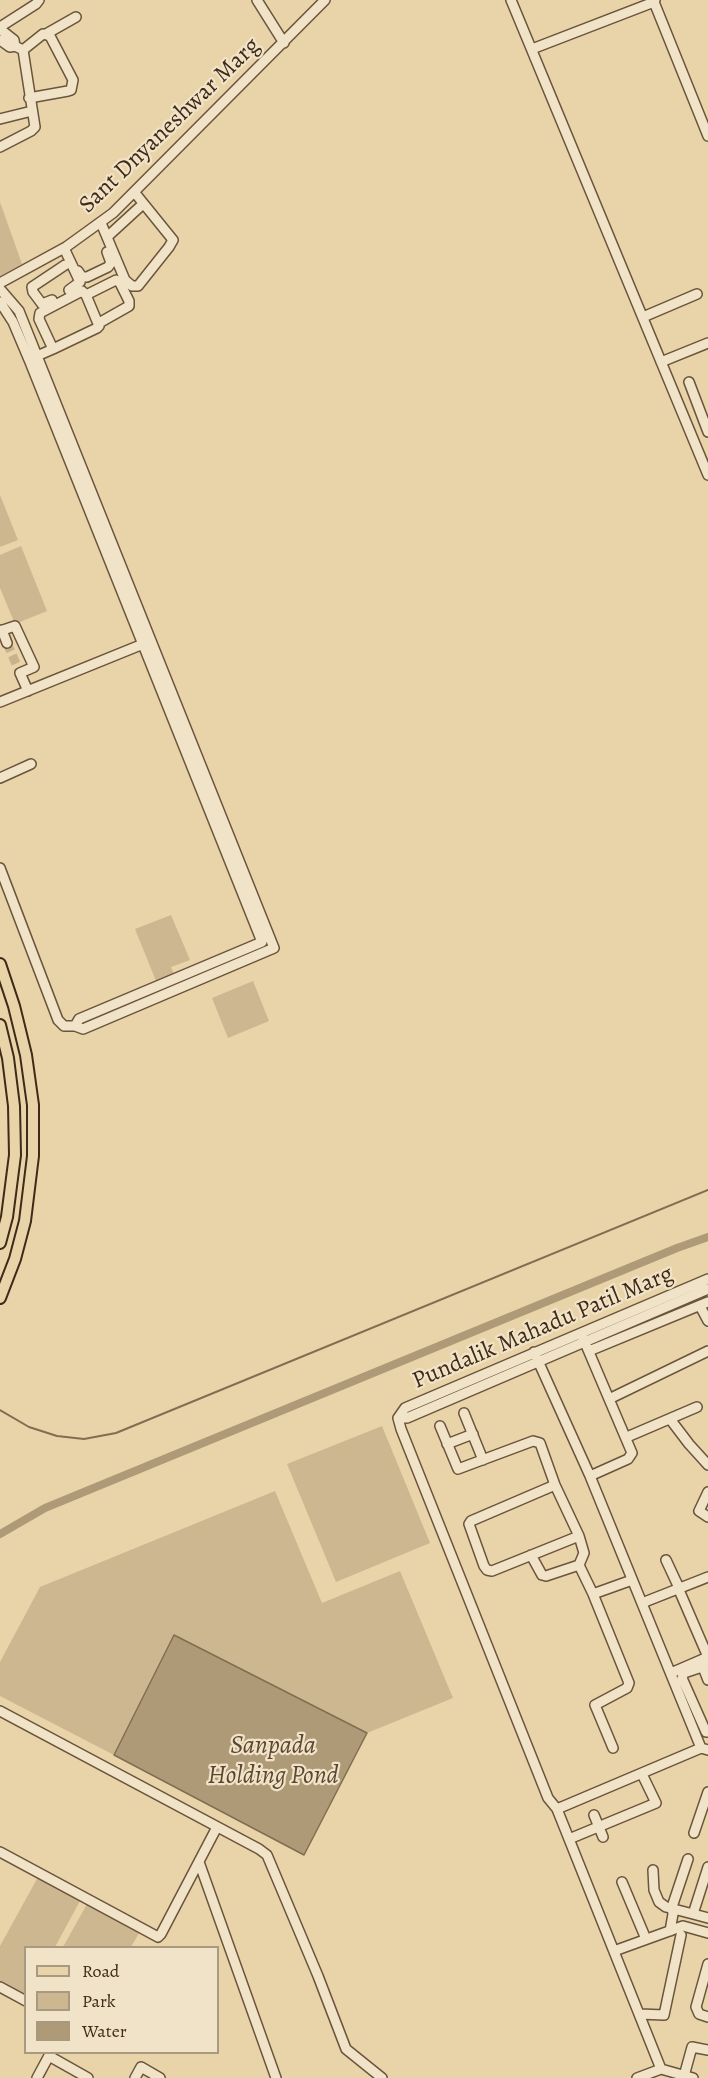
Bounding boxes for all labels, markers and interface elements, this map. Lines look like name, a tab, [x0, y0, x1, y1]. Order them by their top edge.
street label: Sant Dnyaneshwar Marg	[74, 32, 266, 220]
street label: Pundalik Mahadu Patil Marg	[408, 1260, 678, 1396]
water label: Sanpada Holding Pond	[207, 1731, 339, 1792]
legend	[24, 1946, 219, 2054]
text: Road	[82, 1959, 119, 1983]
text: Park	[82, 1989, 116, 2013]
text: Water	[82, 2019, 127, 2043]

